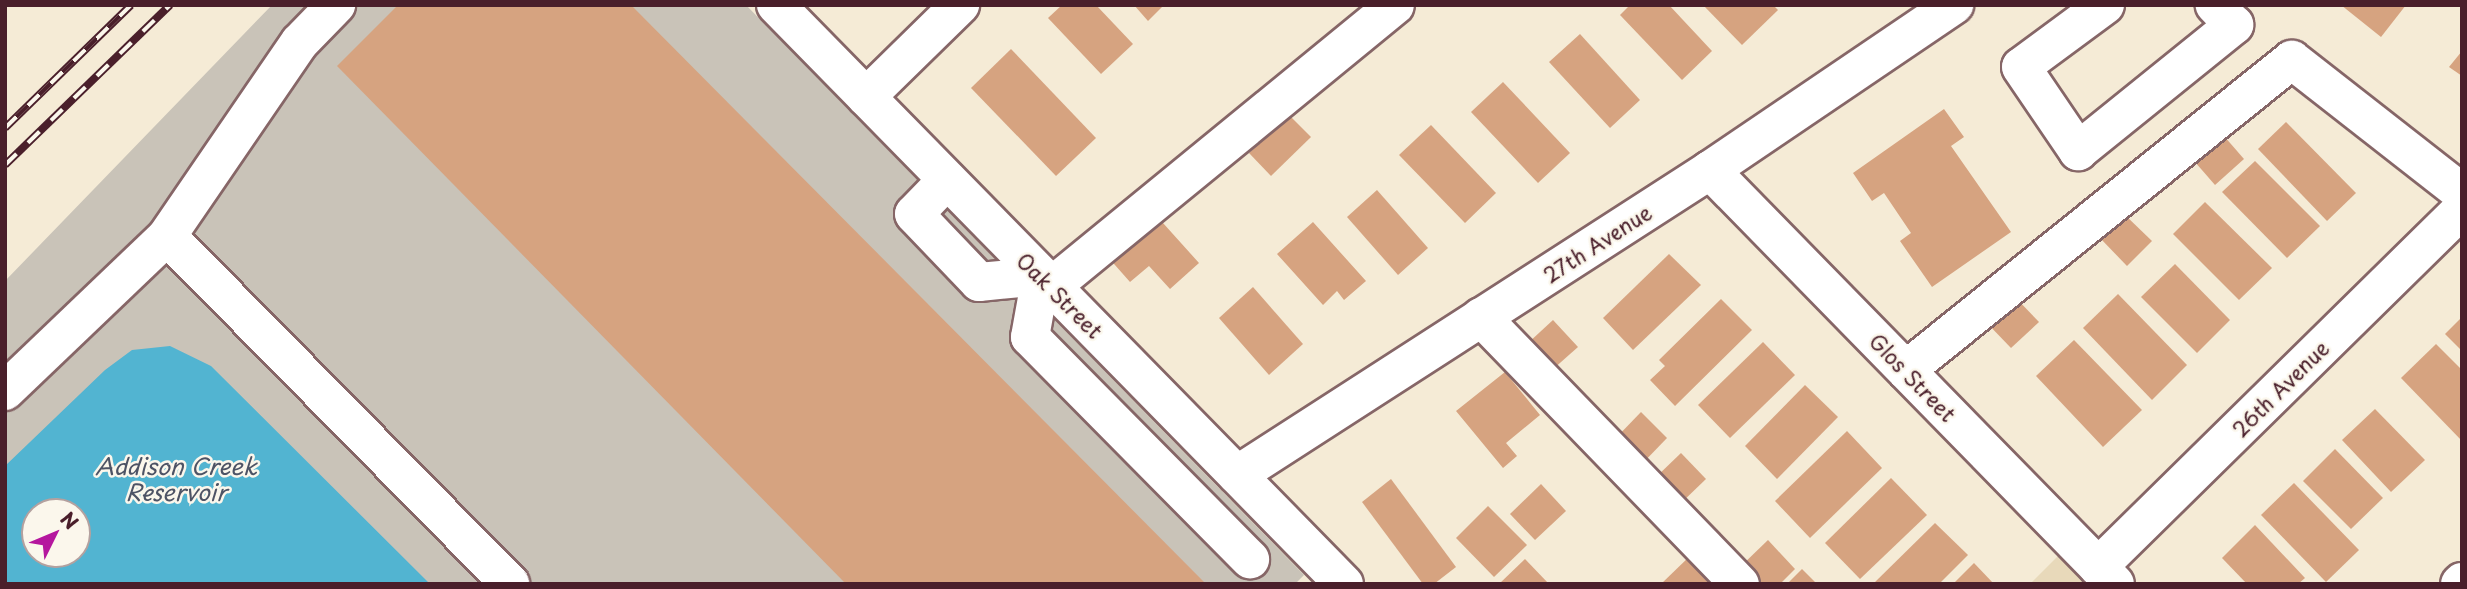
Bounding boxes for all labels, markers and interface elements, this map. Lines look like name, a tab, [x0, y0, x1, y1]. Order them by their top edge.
street label: 27th Avenue	[1538, 199, 1656, 287]
street label: Oak Street	[1011, 246, 1109, 344]
street label: Glos Street	[1865, 328, 1961, 426]
street label: 26th Avenue	[2226, 334, 2334, 442]
water label: Addison Creek Reservoir	[95, 452, 257, 506]
north arrow	[21, 498, 91, 568]
text: N	[55, 505, 85, 535]

